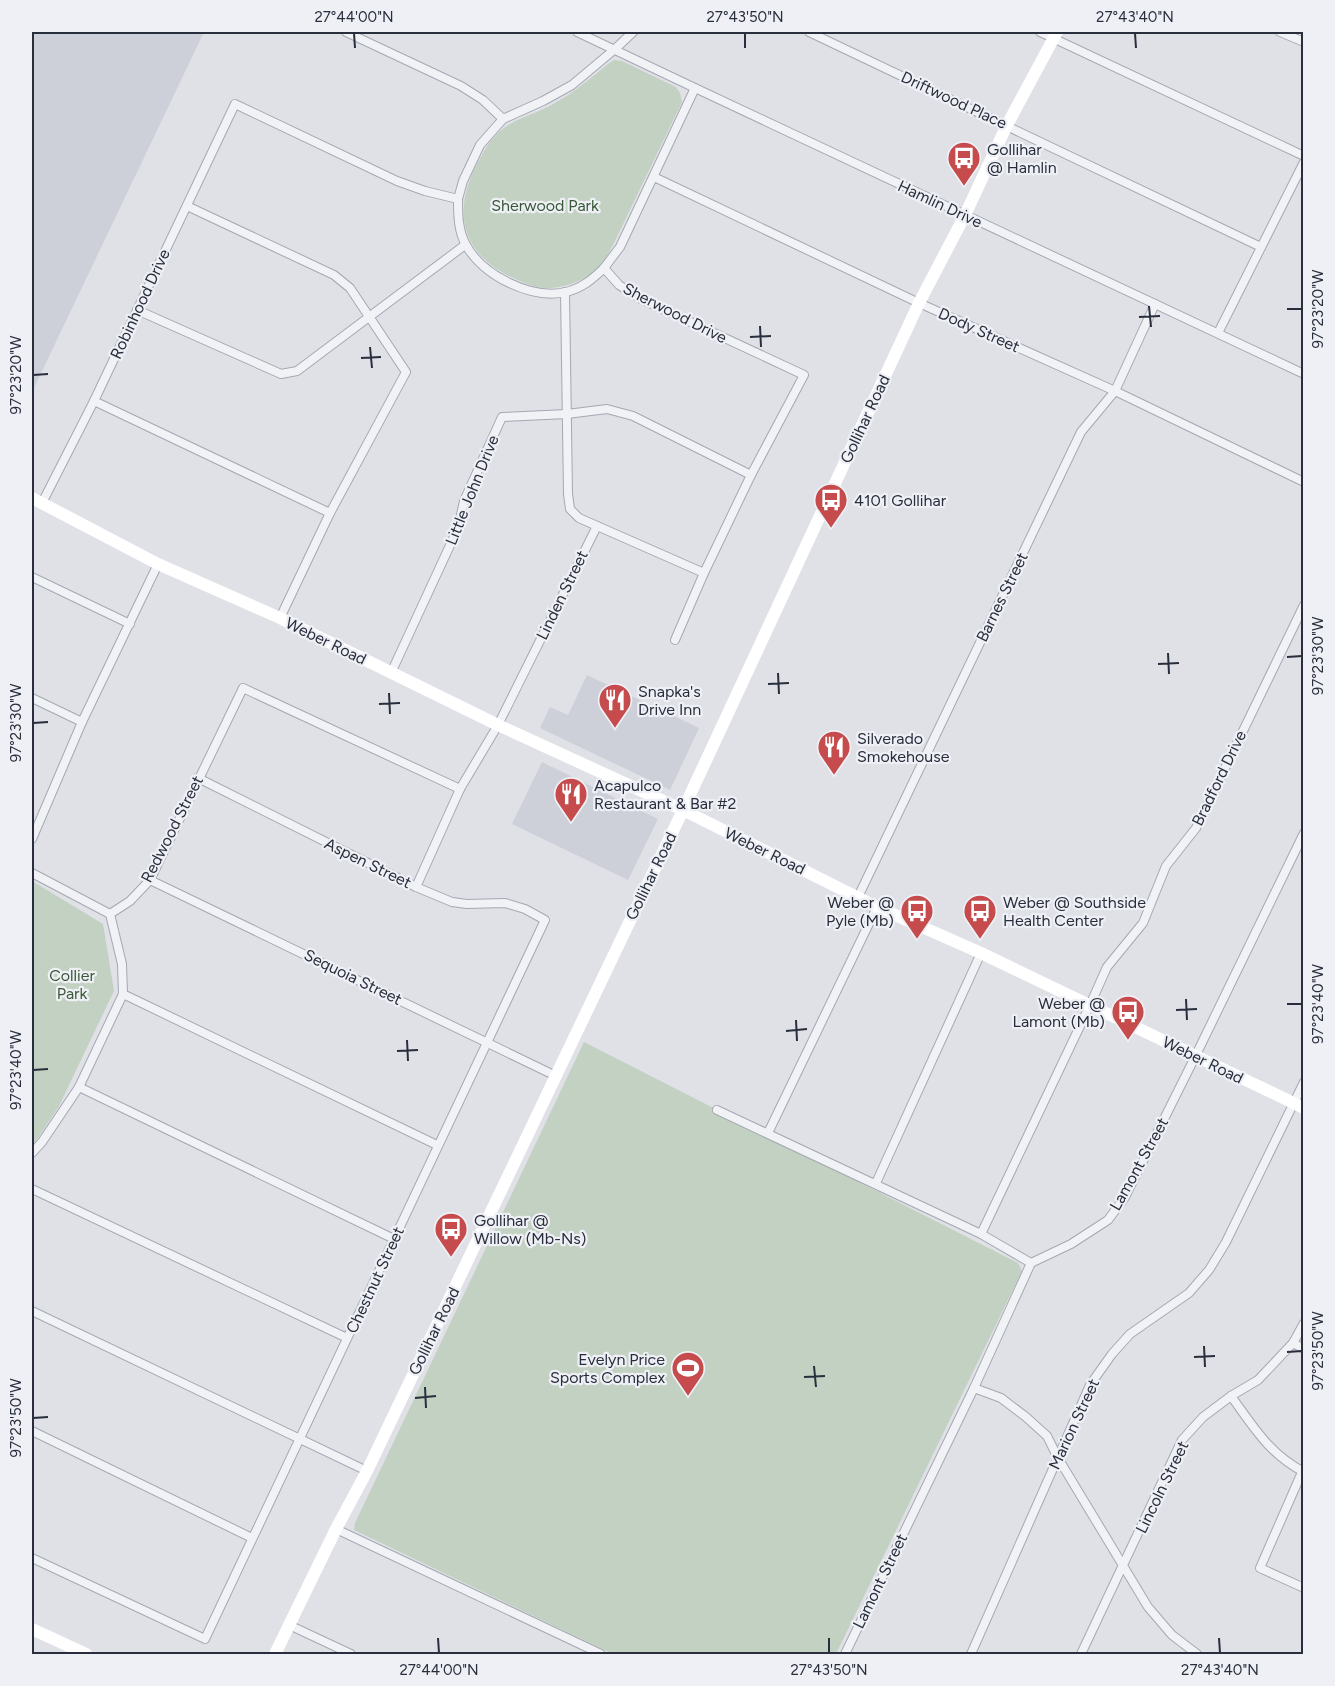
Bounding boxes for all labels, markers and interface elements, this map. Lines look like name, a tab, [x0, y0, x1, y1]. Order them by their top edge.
text: 27°44'00"N	[314, 8, 394, 26]
text: 27°43'50"N	[706, 8, 784, 26]
text: 27°43'40"N	[1096, 8, 1174, 26]
street label: Driftwood Place	[898, 67, 1010, 133]
bus stop icon: Gollihar @ Hamlin	[946, 140, 982, 187]
place label: Gollihar @ Hamlin	[987, 140, 1057, 177]
street label: Hamlin Drive	[895, 176, 985, 232]
park label: Sherwood Park	[491, 196, 599, 215]
street label: Robinhood Drive	[106, 246, 174, 362]
text: 97°23'20"W	[1309, 269, 1327, 348]
street label: Sherwood Drive	[620, 279, 730, 347]
street label: Dody Street	[935, 304, 1023, 356]
text: 97°23'20"W	[7, 335, 25, 414]
street label: Gollihar Road	[836, 372, 894, 466]
street label: Little John Drive	[441, 432, 503, 548]
bus stop icon: 4101 Gollihar	[813, 482, 849, 529]
place label: 4101 Gollihar	[854, 491, 947, 510]
street label: Linden Street	[532, 547, 592, 643]
street label: Barnes Street	[972, 549, 1032, 645]
street label: Weber Road	[282, 613, 370, 669]
text: 97°23'30"W	[1309, 616, 1327, 695]
restaurant icon: Snapka's Drive Inn	[597, 682, 633, 729]
place label: Snapka's Drive Inn	[638, 682, 701, 719]
text: 97°23'30"W	[7, 683, 25, 762]
street label: Bradford Drive	[1188, 727, 1250, 829]
restaurant icon: Silverado Smokehouse	[816, 729, 852, 776]
place label: Silverado Smokehouse	[857, 729, 950, 766]
street label: Redwood Street	[137, 772, 207, 886]
restaurant icon: Acapulco Restaurant & Bar #2	[553, 776, 589, 823]
place label: Acapulco Restaurant & Bar #2	[594, 776, 736, 813]
street label: Weber Road	[721, 823, 809, 879]
street label: Gollihar Road	[622, 829, 680, 923]
street label: Aspen Street	[322, 834, 414, 892]
place label: Weber @ Pyle (Mb)	[826, 893, 894, 930]
bus stop icon: Weber @ Pyle (Mb)	[899, 893, 935, 940]
bus stop icon: Weber @ Southside Health Center	[962, 893, 998, 940]
place label: Weber @ Southside Health Center	[1003, 893, 1146, 930]
street label: Sequoia Street	[301, 945, 405, 1009]
text: 97°23'40"W	[1309, 964, 1327, 1044]
park label: Collier Park	[49, 966, 95, 1003]
place label: Weber @ Lamont (Mb)	[1013, 994, 1105, 1031]
bus stop icon: Weber @ Lamont (Mb)	[1110, 994, 1146, 1041]
text: 97°23'40"W	[7, 1030, 25, 1110]
street label: Weber Road	[1159, 1032, 1247, 1088]
street label: Lamont Street	[1106, 1114, 1172, 1214]
bus stop icon: Gollihar @ Willow (Mb-Ns)	[433, 1211, 469, 1258]
place label: Gollihar @ Willow (Mb-Ns)	[474, 1211, 586, 1248]
street label: Chestnut Street	[342, 1224, 408, 1336]
street label: Gollihar Road	[405, 1284, 463, 1378]
text: 97°23'50"W	[1309, 1311, 1327, 1391]
place label: Evelyn Price Sports Complex	[550, 1350, 665, 1387]
sports icon: Evelyn Price Sports Complex	[670, 1350, 706, 1397]
street label: Marion Street	[1045, 1376, 1103, 1472]
text: 97°23'50"W	[7, 1378, 25, 1458]
street label: Lincoln Street	[1132, 1438, 1192, 1536]
street label: Lamont Street	[849, 1530, 911, 1632]
text: 27°44'00"N	[399, 1661, 479, 1679]
text: 27°43'50"N	[790, 1661, 868, 1679]
text: 27°43'40"N	[1181, 1661, 1259, 1679]

